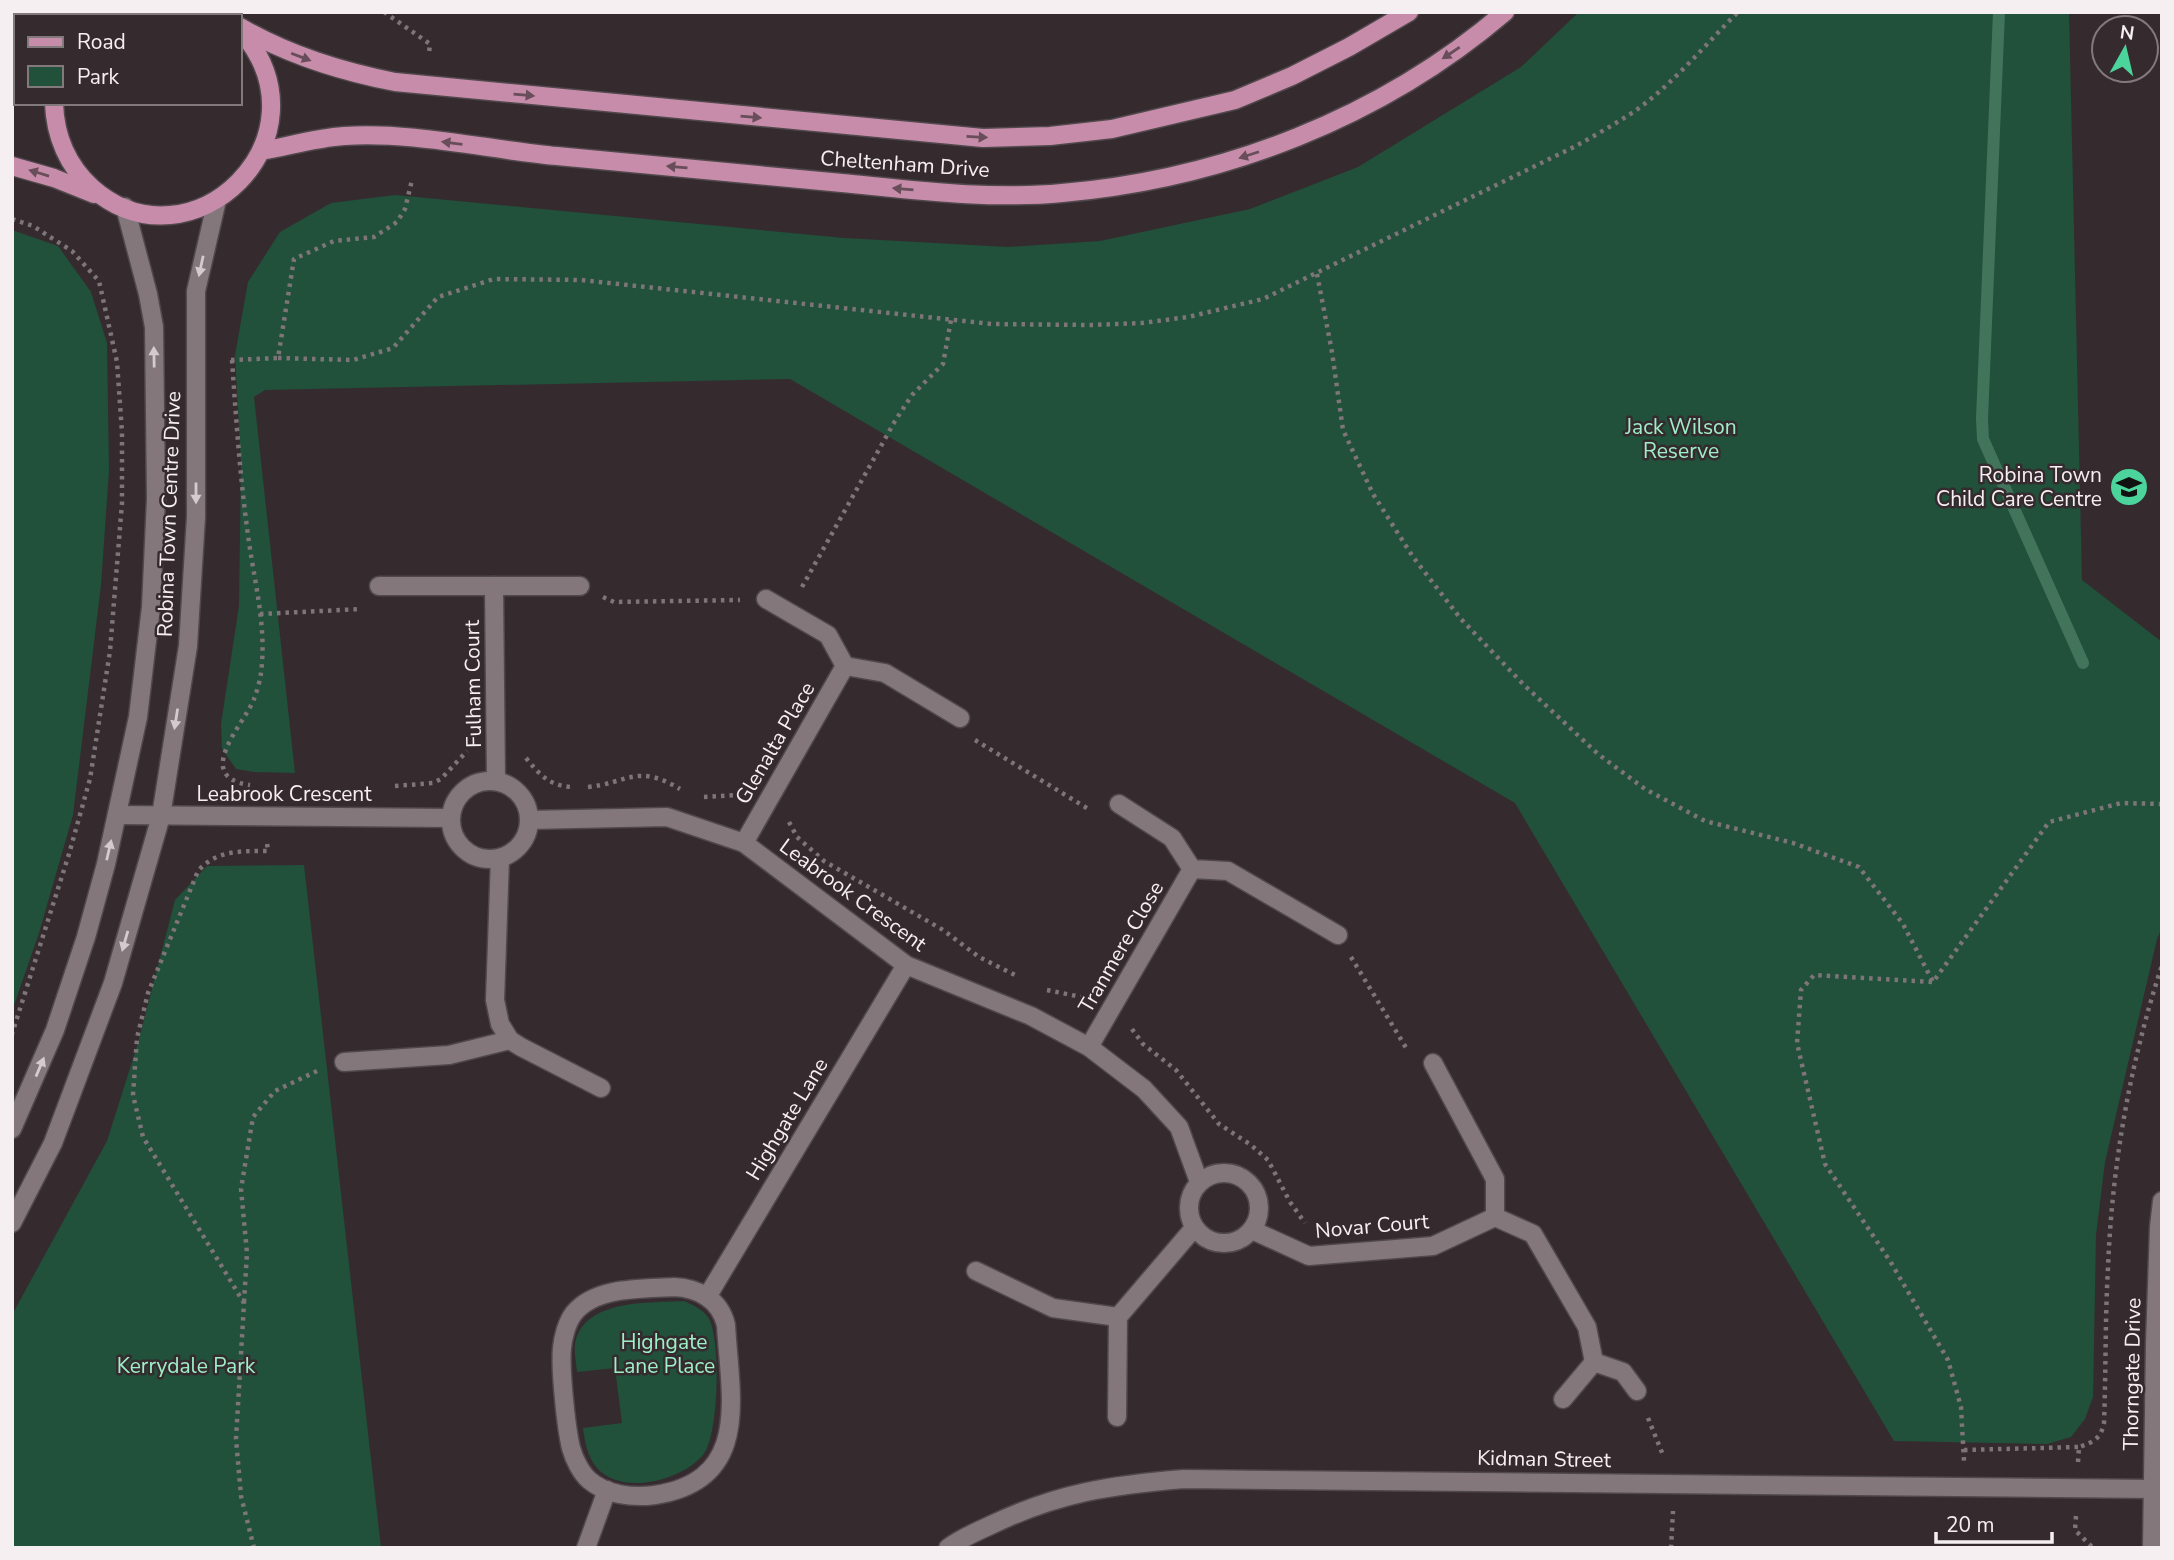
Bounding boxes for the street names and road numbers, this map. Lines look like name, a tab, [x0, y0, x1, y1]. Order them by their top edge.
street label: Cheltenham Drive	[819, 144, 991, 184]
street label: Robina Town Centre Drive	[151, 390, 187, 638]
street label: Fulham Court	[458, 619, 488, 748]
street label: Glenalta Place	[729, 677, 821, 809]
street label: Leabrook Crescent	[196, 780, 372, 808]
street label: Leabrook Crescent	[774, 832, 933, 958]
street label: Tranmere Close	[1072, 876, 1170, 1018]
street label: Highgate Lane	[739, 1053, 835, 1185]
street label: Novar Court	[1314, 1207, 1431, 1245]
street label: Thorngate Drive	[2117, 1297, 2147, 1451]
street label: Kidman Street	[1477, 1444, 1612, 1474]

